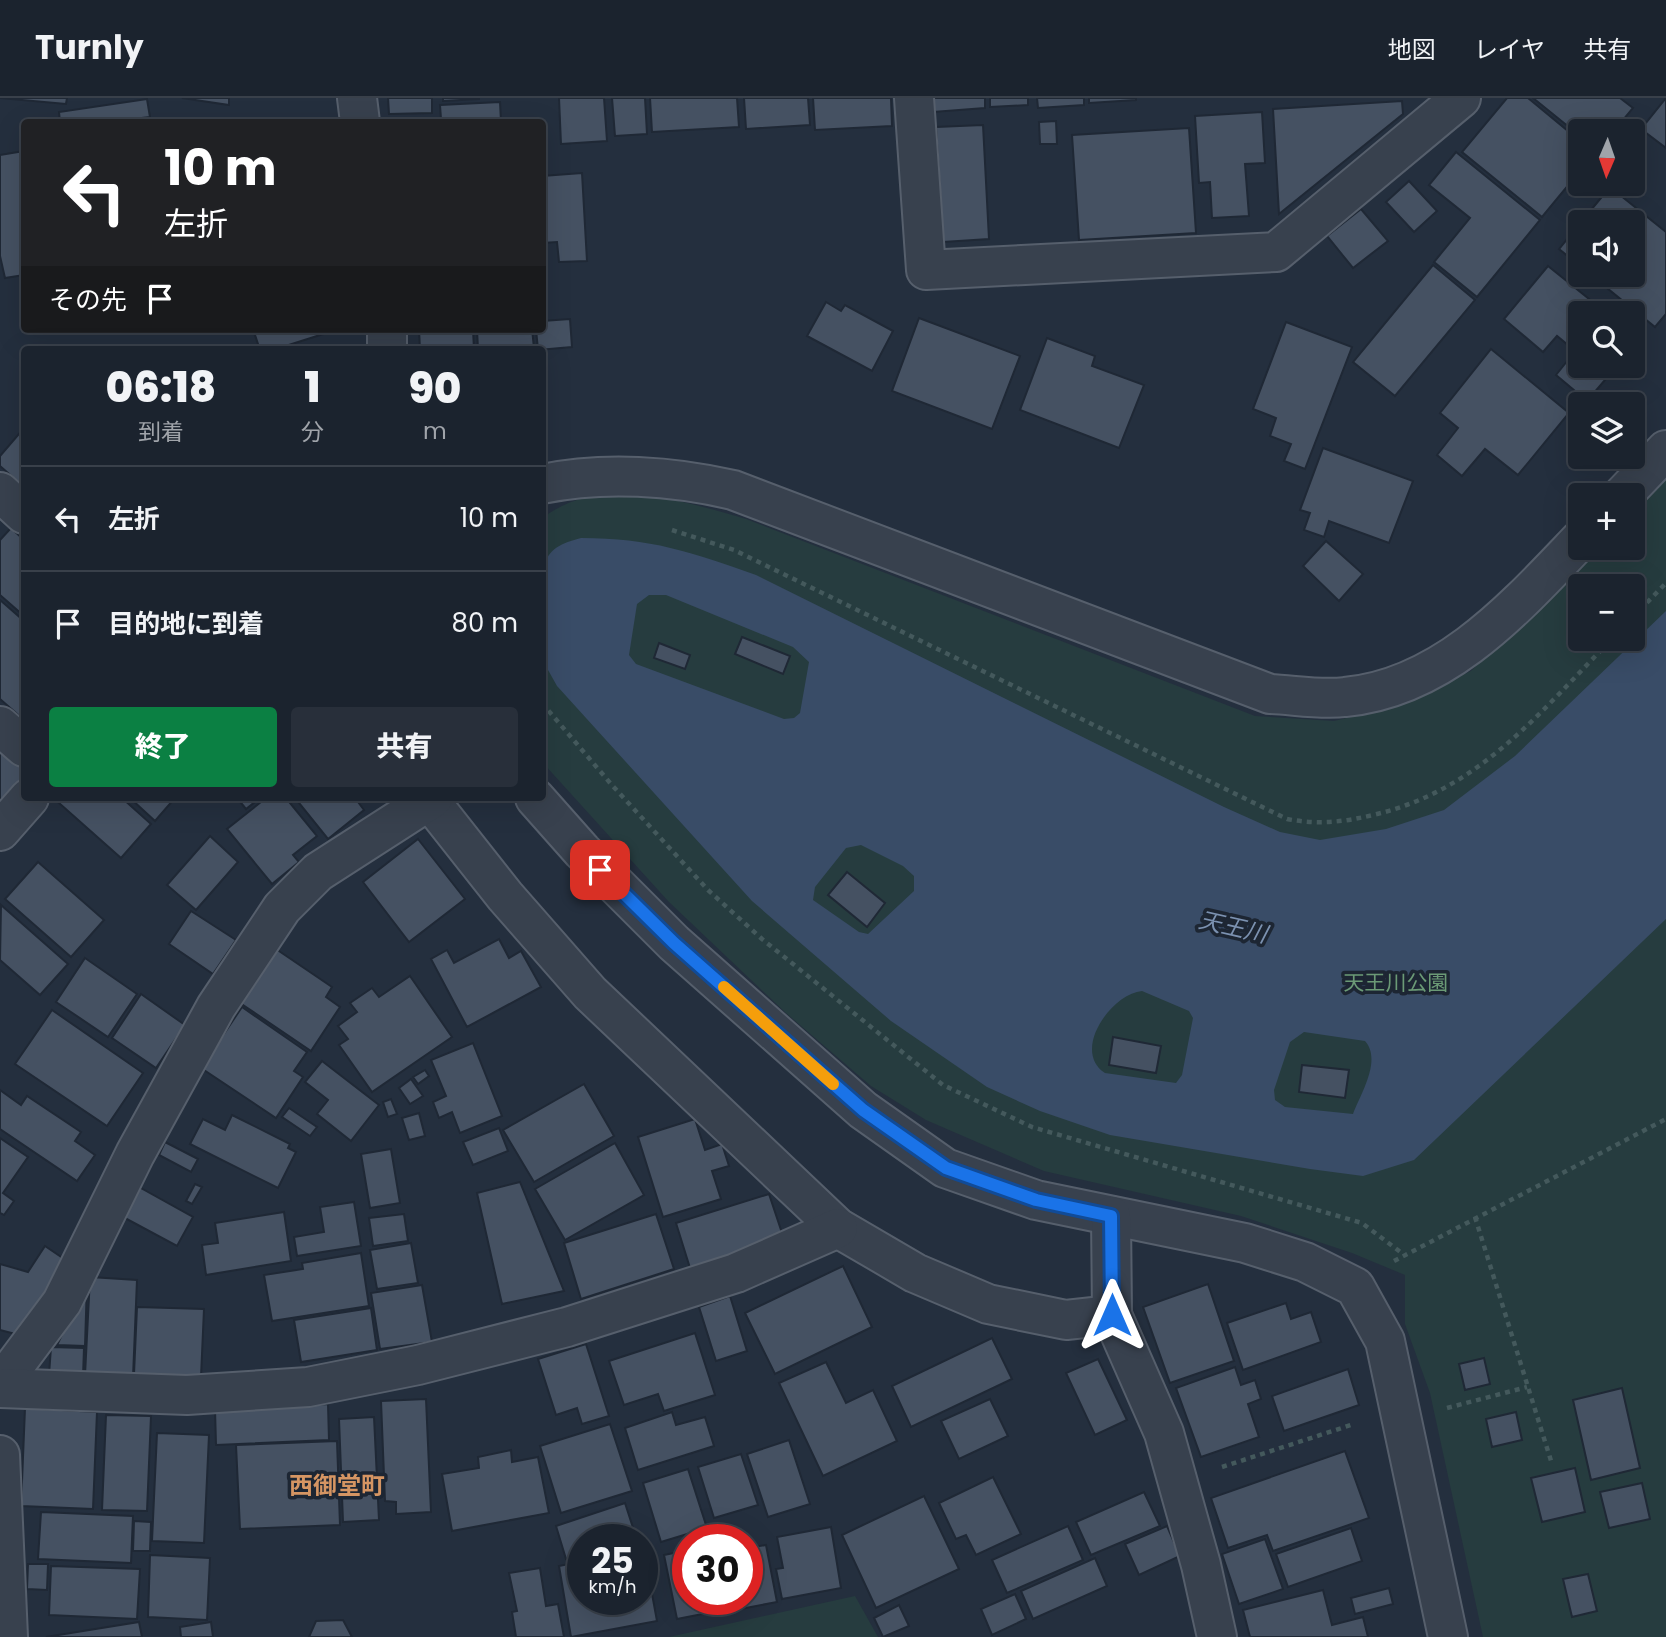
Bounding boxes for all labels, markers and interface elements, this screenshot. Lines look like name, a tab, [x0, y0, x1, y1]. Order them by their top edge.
text: Turnly	[35, 24, 144, 71]
text: 地図	[1388, 33, 1436, 66]
text: レイヤ	[1474, 33, 1545, 66]
text: 共有	[1583, 33, 1631, 66]
north arrow	[1568, 119, 1645, 196]
map controls	[1568, 119, 1645, 651]
text: 10 m	[164, 134, 277, 202]
icon: left	[49, 147, 140, 238]
text: 左折	[164, 201, 228, 246]
button: sound	[1568, 210, 1645, 287]
icon: arrive	[141, 280, 179, 318]
text: その先	[49, 282, 127, 318]
button: search	[1568, 301, 1645, 378]
text: 06:18	[106, 358, 216, 417]
text: 1	[304, 358, 320, 417]
text: 90	[408, 359, 461, 418]
button: layers	[1568, 392, 1645, 469]
text: m	[423, 415, 447, 447]
text: 到着	[138, 416, 184, 448]
text: 分	[301, 416, 324, 448]
button: +	[1568, 483, 1645, 560]
icon: left	[49, 500, 87, 538]
text: 10 m	[460, 500, 518, 536]
text: 左折	[108, 501, 160, 537]
button: −	[1568, 574, 1645, 651]
icon: arrive	[49, 605, 87, 643]
text: 80 m	[452, 605, 518, 641]
text: 目的地に到着	[108, 606, 264, 642]
button: 終了	[49, 707, 277, 787]
button: 共有	[291, 707, 518, 787]
pin	[570, 840, 630, 900]
icon: arrive	[581, 851, 619, 889]
water label: 天王川	[1196, 904, 1273, 951]
park label: 天王川公園	[1344, 968, 1449, 997]
position arrow	[1075, 1278, 1149, 1352]
district label: 西御堂町	[289, 1469, 385, 1502]
speed limit sign: 30	[672, 1524, 763, 1615]
text: 25	[591, 1536, 634, 1585]
text: km/h	[589, 1574, 636, 1599]

